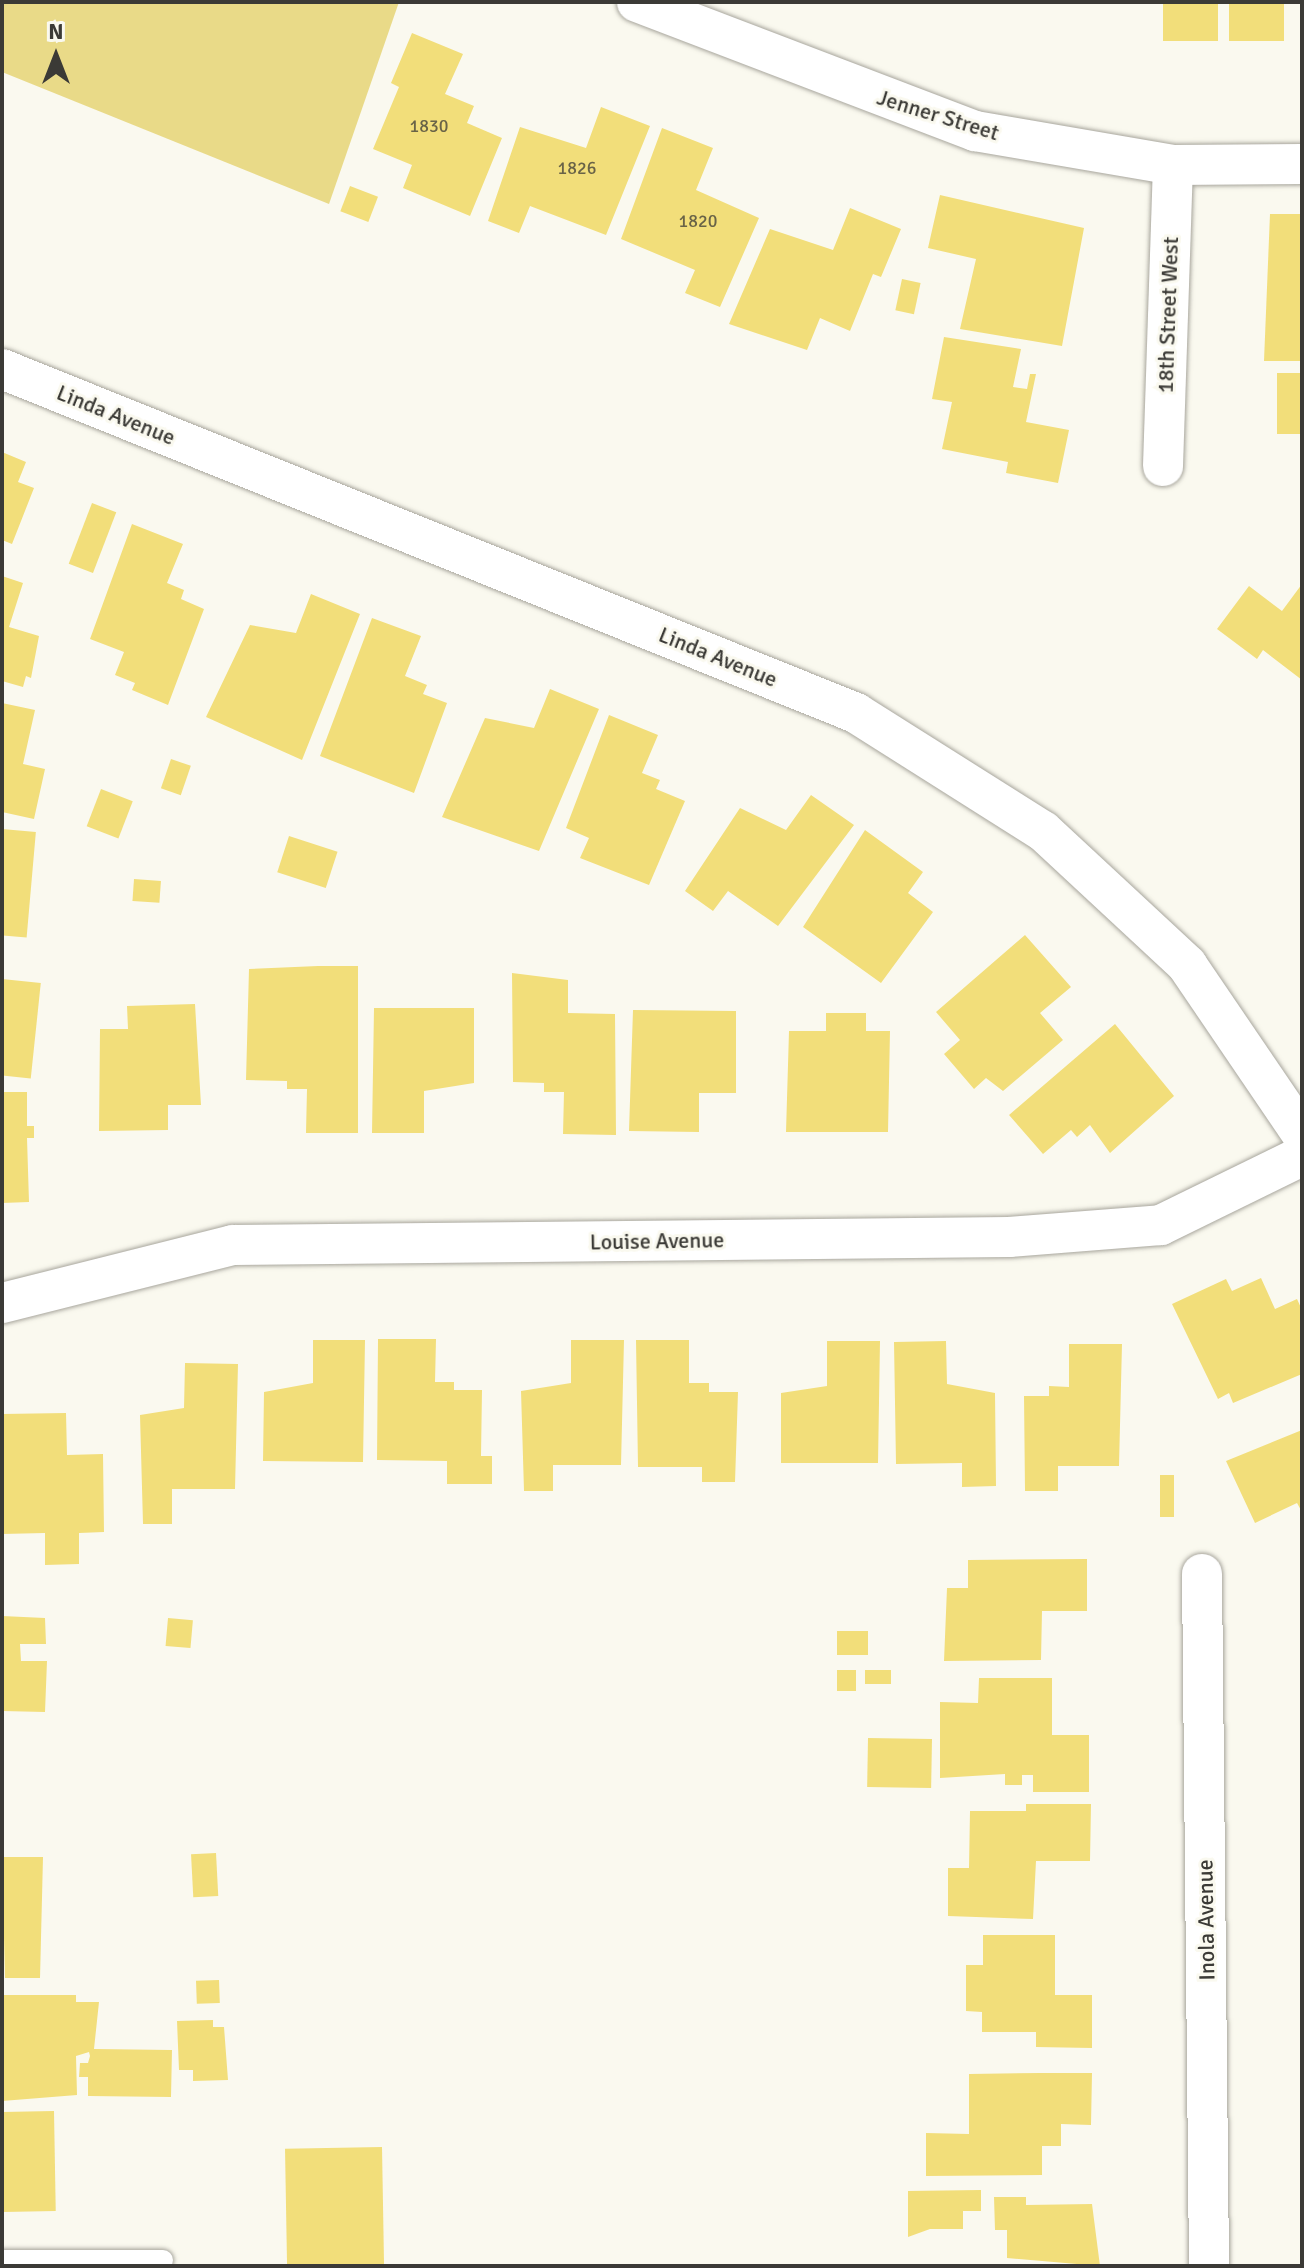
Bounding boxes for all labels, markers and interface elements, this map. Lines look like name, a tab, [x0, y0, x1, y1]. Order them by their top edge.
north arrow	[16, 16, 96, 96]
text: N	[48, 18, 64, 45]
street label: Jenner Street	[874, 84, 1002, 146]
house number: 1830	[410, 115, 448, 137]
house number: 1826	[558, 157, 596, 179]
house number: 1820	[679, 210, 717, 232]
street label: 18th Street West	[1152, 236, 1184, 394]
street label: Linda Avenue	[53, 379, 179, 451]
street label: Linda Avenue	[655, 621, 781, 693]
street label: Louise Avenue	[589, 1227, 725, 1255]
street label: Inola Avenue	[1192, 1859, 1220, 1981]

